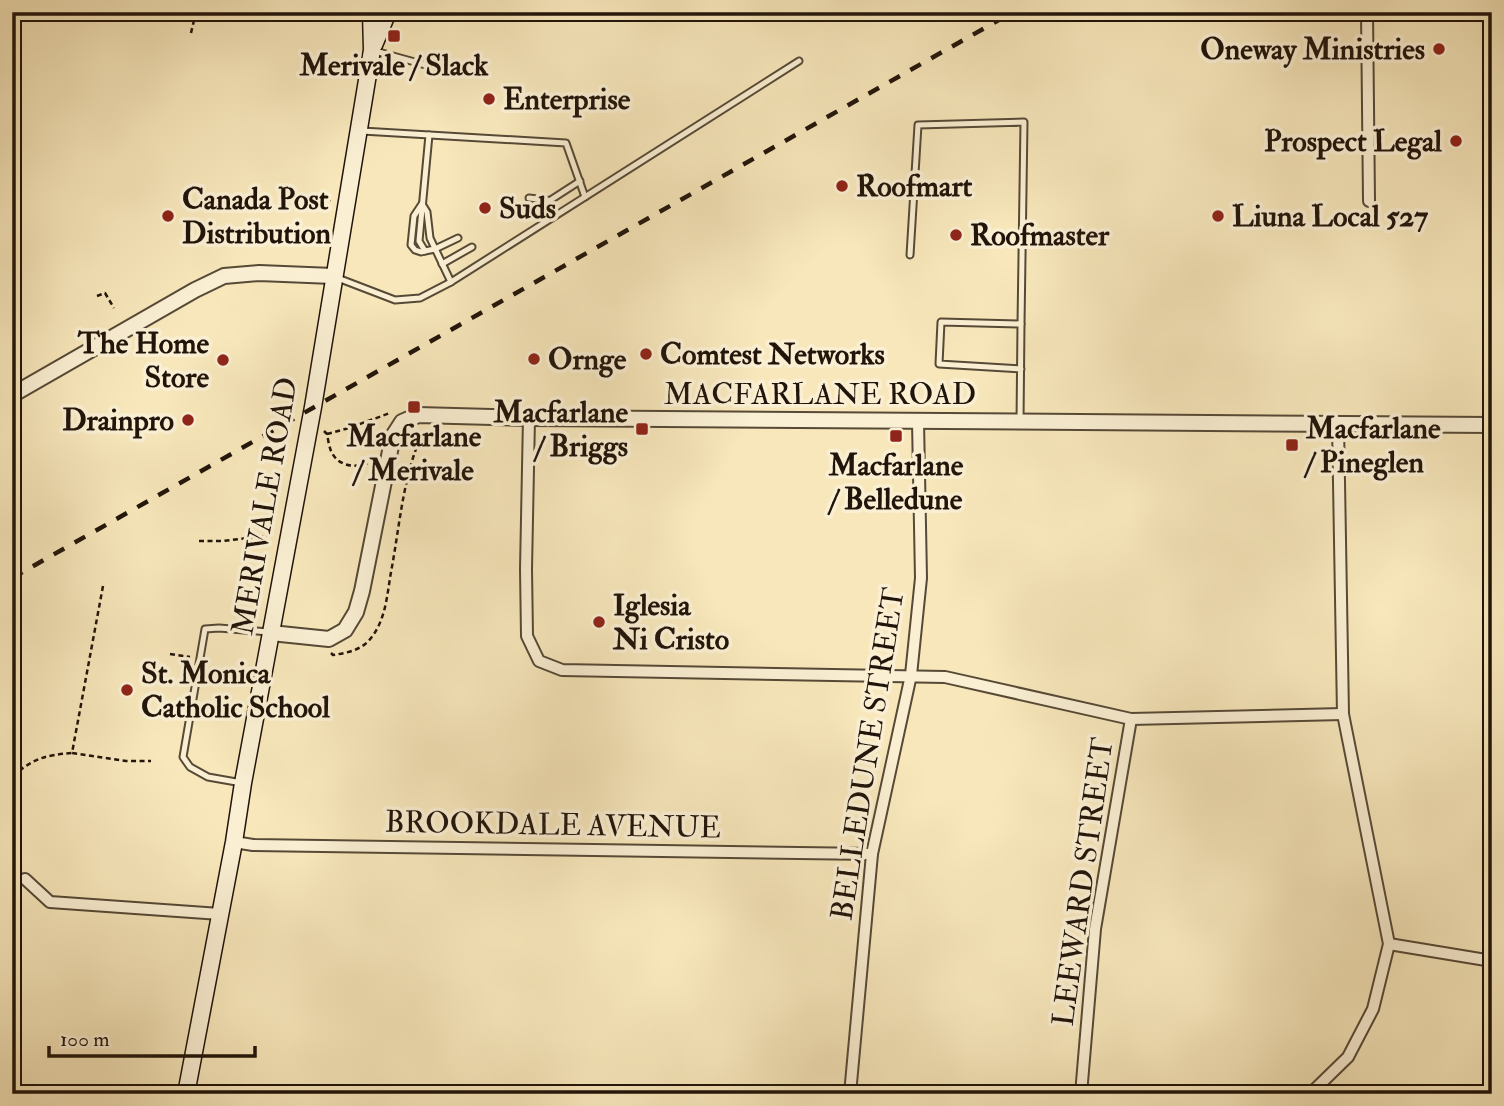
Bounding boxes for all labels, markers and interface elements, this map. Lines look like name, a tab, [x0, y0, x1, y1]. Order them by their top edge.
marker: Merivale / Slack	[386, 28, 402, 44]
place label: Oneway Ministries	[1200, 31, 1425, 68]
marker: Oneway Ministries	[1431, 41, 1447, 57]
place label: Merivale / Slack	[299, 47, 489, 84]
place label: Enterprise	[503, 81, 631, 118]
marker: Enterprise	[481, 91, 497, 107]
place label: Prospect Legal	[1264, 123, 1442, 160]
marker: Prospect Legal	[1448, 133, 1464, 149]
place label: Roofmart	[856, 168, 973, 205]
marker: Roofmart	[834, 178, 850, 194]
place label: Canada Post Distribution	[182, 181, 331, 252]
place label: Suds	[499, 190, 556, 227]
place label: Liuna Local 527	[1232, 198, 1428, 235]
marker: Suds	[477, 200, 493, 216]
marker: Canada Post Distribution	[160, 208, 176, 224]
marker: Liuna Local 527	[1210, 208, 1226, 224]
place label: Roofmaster	[970, 217, 1110, 254]
marker: Roofmaster	[948, 227, 964, 243]
place label: The Home Store	[77, 325, 209, 396]
place label: Comtest Networks	[660, 336, 885, 373]
place label: Ornge	[548, 341, 627, 378]
marker: Comtest Networks	[638, 346, 654, 362]
marker: Ornge	[526, 351, 542, 367]
marker: The Home Store	[215, 352, 231, 368]
street label: MERIVALE ROAD	[224, 374, 306, 638]
street label: MACFARLANE ROAD	[664, 376, 976, 413]
place label: Macfarlane / Briggs	[493, 394, 628, 465]
marker: Macfarlane / Merivale	[406, 399, 422, 415]
place label: Drainpro	[62, 402, 174, 439]
place label: Macfarlane / Pineglen	[1303, 410, 1441, 481]
marker: Drainpro	[180, 412, 196, 428]
place label: Macfarlane / Merivale	[346, 418, 482, 489]
marker: Macfarlane / Briggs	[634, 421, 650, 437]
marker: Macfarlane / Belledune	[888, 428, 904, 444]
marker: Macfarlane / Pineglen	[1284, 437, 1300, 453]
place label: Macfarlane / Belledune	[827, 447, 964, 518]
street label: BELLEDUNE STREET	[823, 585, 913, 923]
place label: Iglesia Ni Cristo	[612, 587, 729, 658]
marker: Iglesia Ni Cristo	[591, 614, 607, 630]
place label: St. Monica Catholic School	[141, 655, 330, 726]
marker: St. Monica Catholic School	[119, 682, 135, 698]
street label: LEEWARD STREET	[1044, 735, 1122, 1029]
street label: BROOKDALE AVENUE	[385, 804, 721, 846]
scale bar	[49, 1015, 256, 1059]
text: 100 m	[60, 1026, 110, 1053]

